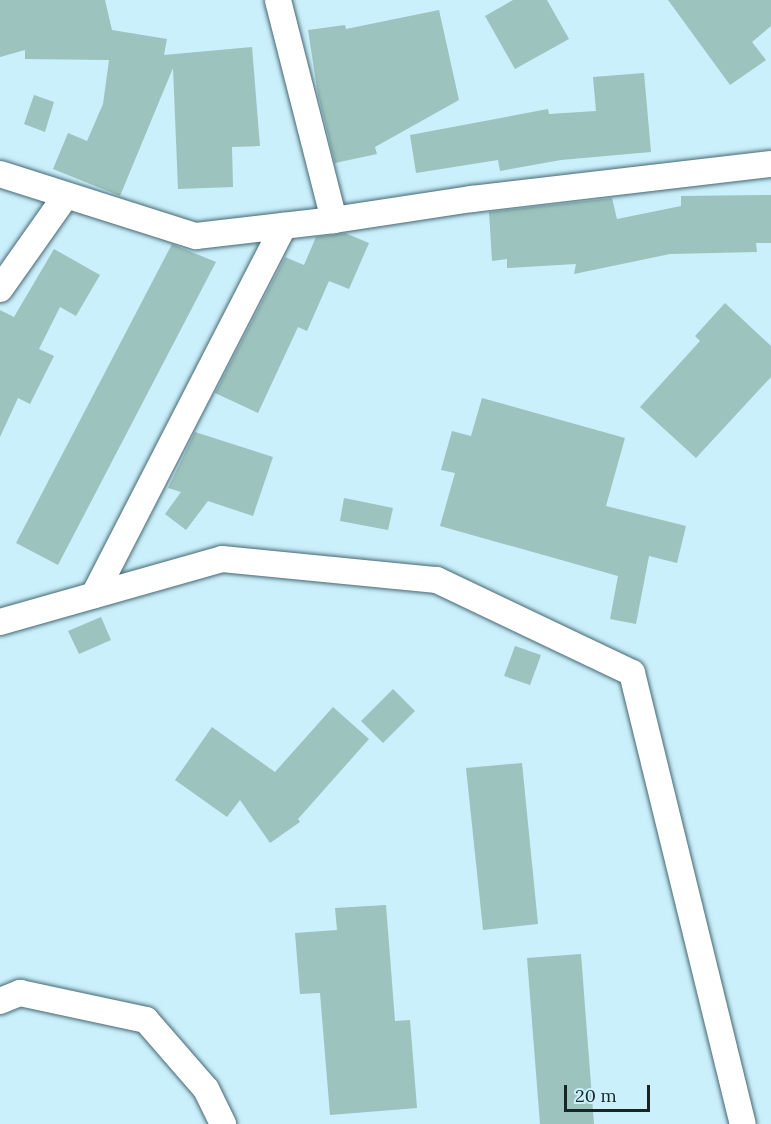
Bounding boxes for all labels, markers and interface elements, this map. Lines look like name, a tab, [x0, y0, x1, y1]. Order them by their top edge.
scale bar	[567, 1073, 652, 1111]
text: 20 m	[575, 1084, 617, 1107]

